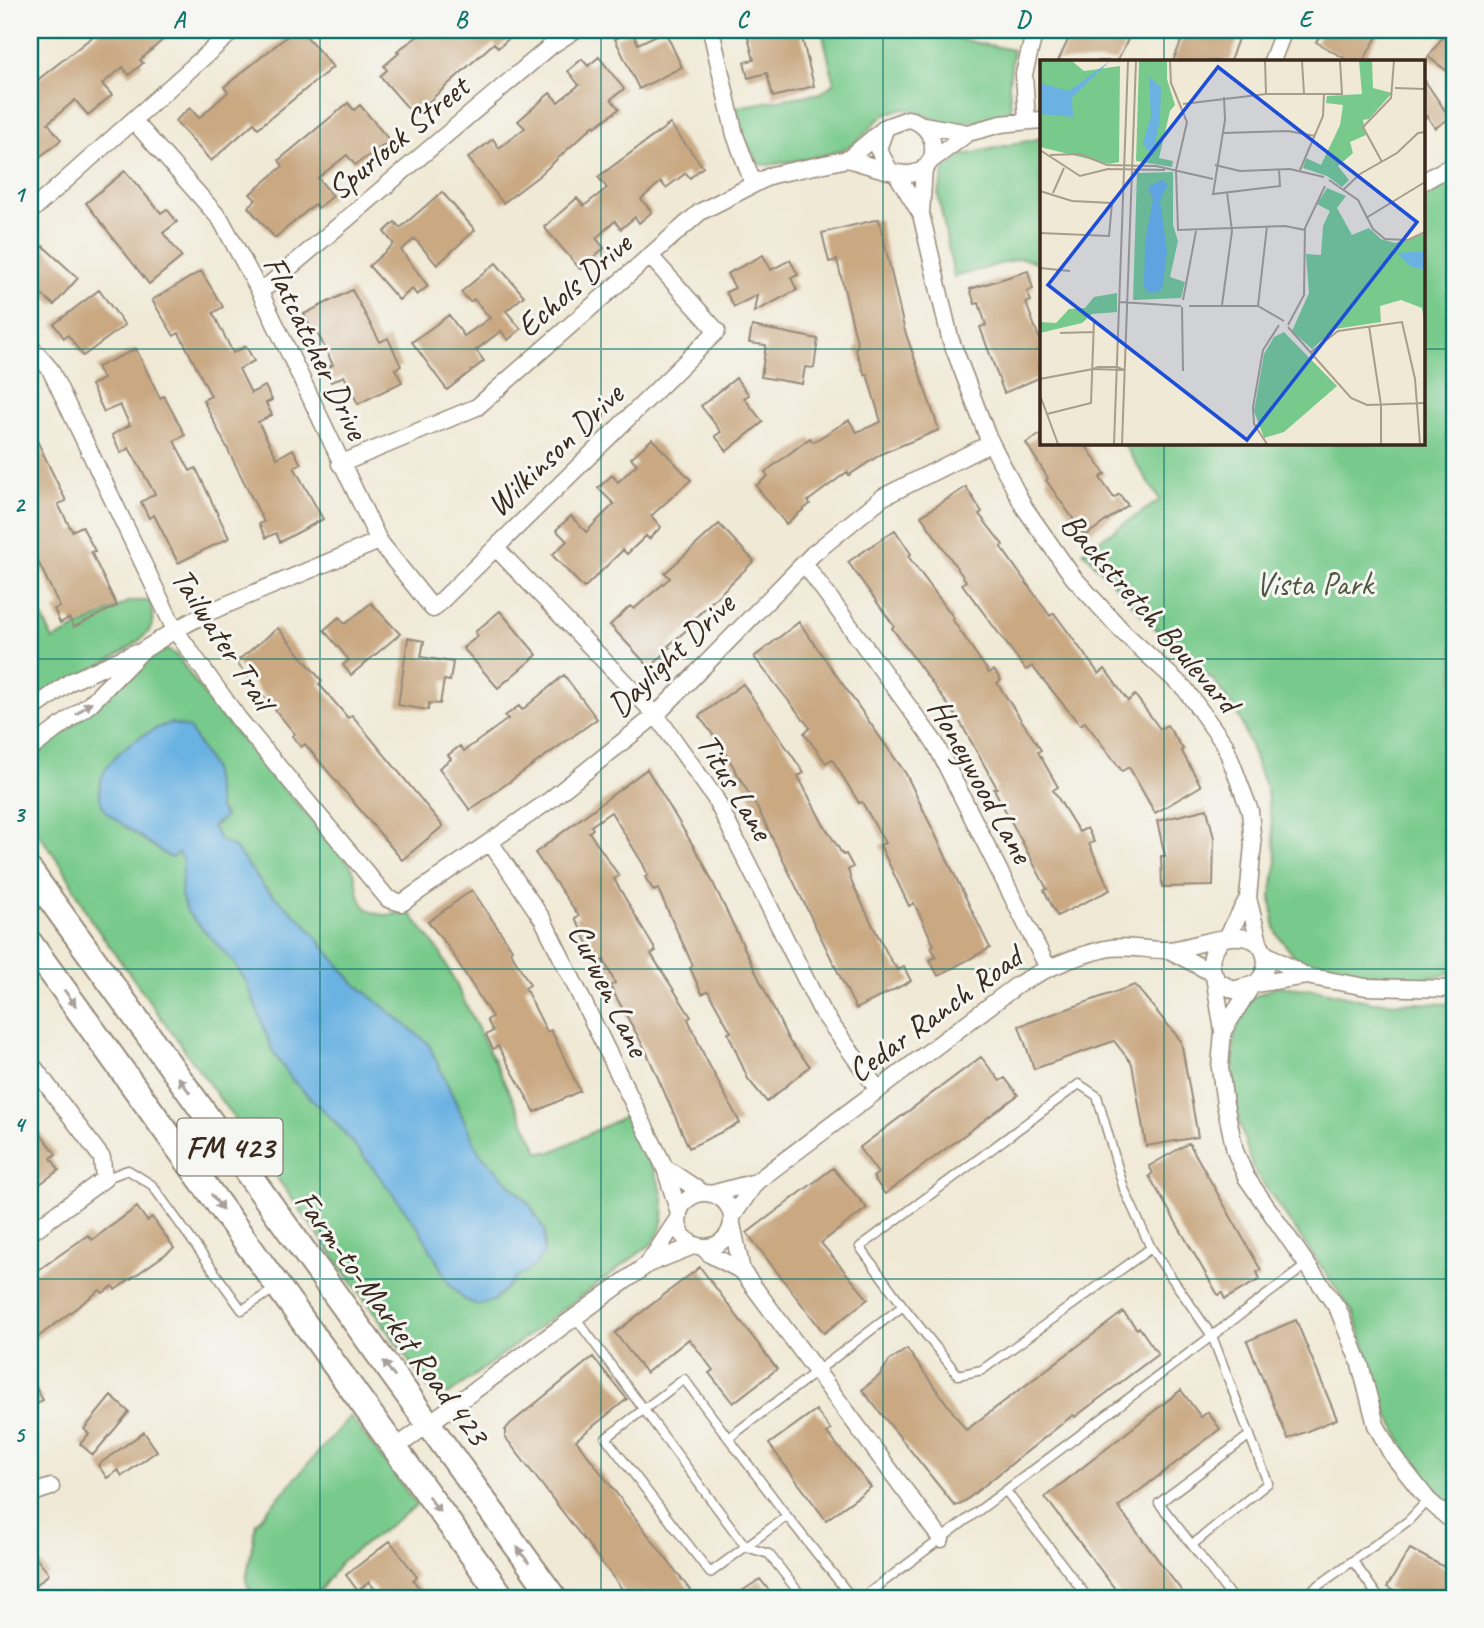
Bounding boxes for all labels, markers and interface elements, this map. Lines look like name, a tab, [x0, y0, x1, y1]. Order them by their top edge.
text: A	[173, 5, 187, 34]
text: B	[455, 5, 469, 34]
text: C	[737, 5, 751, 34]
text: D	[1016, 5, 1032, 34]
text: E	[1299, 5, 1315, 34]
inset map	[1040, 60, 1424, 444]
street label: Spurlock Street	[318, 64, 480, 209]
text: 1	[14, 180, 27, 209]
street label: Echols Drive	[507, 222, 642, 346]
street label: Flatcatcher Drive	[254, 249, 380, 448]
street label: Wilkinson Drive	[477, 372, 634, 525]
text: 2	[14, 490, 27, 519]
street label: Backstretch Boulevard	[1052, 504, 1252, 725]
street label: Tailwater Trail	[162, 560, 287, 722]
park label: Vista Park	[1255, 563, 1376, 605]
street label: Daylight Drive	[598, 582, 745, 726]
street label: Honeywood Lane	[919, 691, 1045, 872]
one-way arrow	[76, 701, 93, 716]
street label: Titus Lane	[687, 726, 784, 849]
text: 3	[14, 800, 27, 829]
street label: Curwen Lane	[559, 916, 660, 1065]
street label: Cedar Ranch Road	[839, 933, 1034, 1091]
one-way arrow	[63, 989, 77, 1007]
one-way arrow	[177, 1076, 191, 1094]
text: 4	[14, 1110, 27, 1139]
road number: FM 423	[177, 1118, 282, 1176]
street label: Farm-to-Market Road 423	[285, 1182, 500, 1455]
one-way arrow	[210, 1193, 224, 1211]
one-way arrow	[382, 1359, 396, 1378]
text: 5	[14, 1420, 26, 1449]
one-way arrow	[427, 1495, 441, 1513]
one-way arrow	[516, 1546, 530, 1564]

